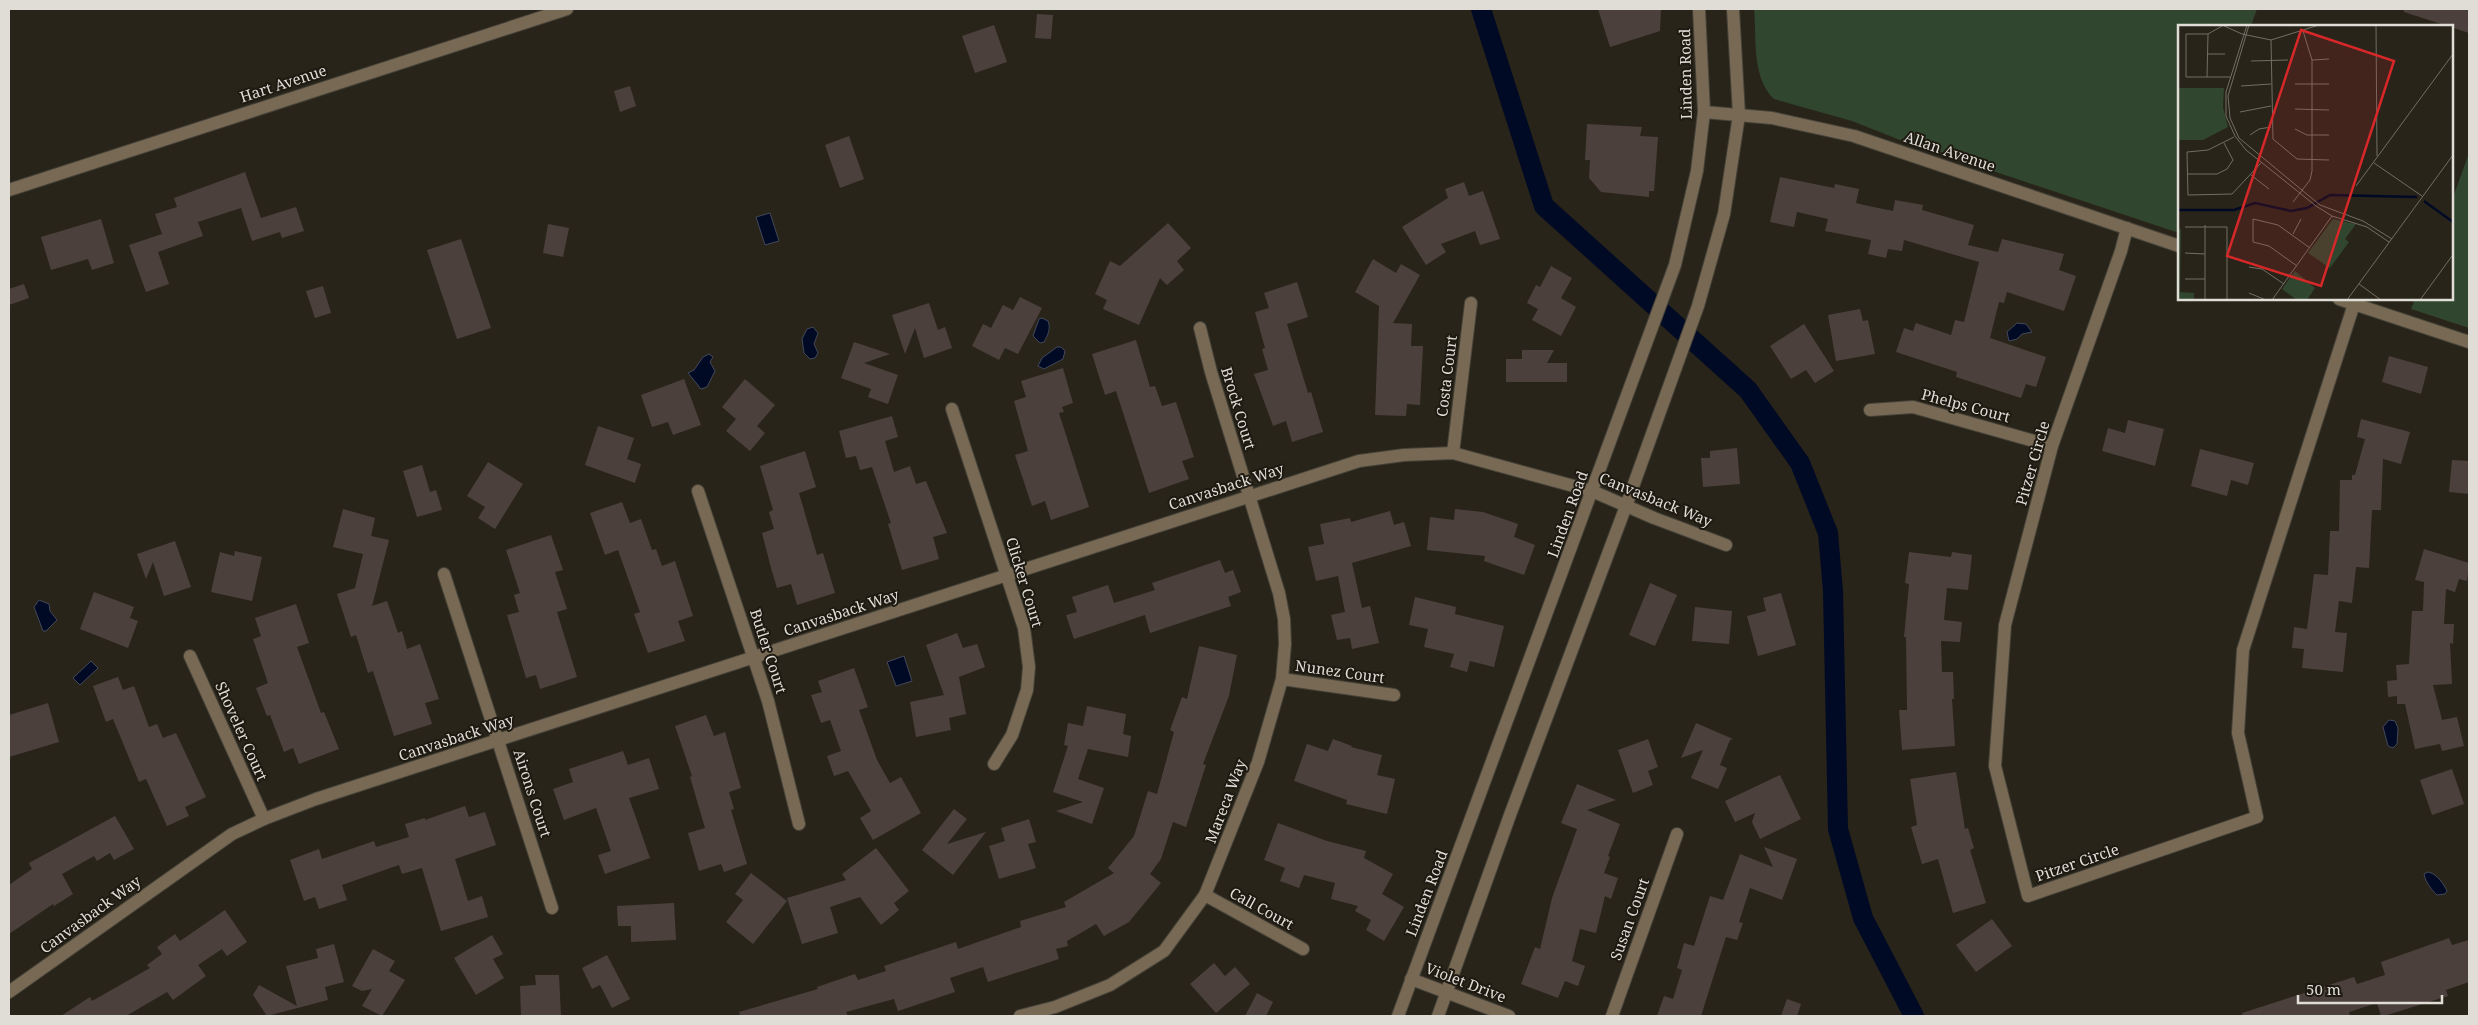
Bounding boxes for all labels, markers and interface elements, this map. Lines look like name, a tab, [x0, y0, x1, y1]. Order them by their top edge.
inset map	[2178, 25, 2453, 300]
street label: Linden Road	[1674, 28, 1696, 120]
street label: Hart Avenue	[237, 60, 329, 106]
street label: Allan Avenue	[1902, 126, 1998, 176]
street label: Costa Court	[1431, 334, 1461, 418]
street label: Brock Court	[1217, 364, 1261, 452]
street label: Phelps Court	[1920, 384, 2012, 426]
street label: Pitzer Circle	[2010, 418, 2054, 508]
street label: Canvasback Way	[1166, 458, 1287, 514]
street label: Canvasback Way	[1597, 467, 1716, 531]
street label: Linden Road	[1542, 468, 1592, 560]
street label: Clicker Court	[1002, 534, 1048, 630]
street label: Canvasback Way	[781, 584, 902, 640]
street label: Butler Court	[746, 606, 792, 696]
street label: Nunez Court	[1294, 655, 1386, 687]
street label: Shoveler Court	[211, 678, 273, 784]
street label: Canvasback Way	[396, 709, 517, 765]
street label: Airons Court	[509, 747, 557, 839]
street label: Mareca Way	[1200, 756, 1250, 846]
street label: Pitzer Circle	[2033, 838, 2121, 886]
street label: Linden Road	[1400, 847, 1452, 939]
street label: Canvasback Way	[35, 870, 145, 957]
street label: Susan Court	[1605, 875, 1653, 963]
street label: Call Court	[1226, 882, 1298, 934]
street label: Violet Drive	[1423, 957, 1509, 1007]
scale bar	[2298, 972, 2442, 1004]
text: 50 m	[2306, 979, 2341, 999]

